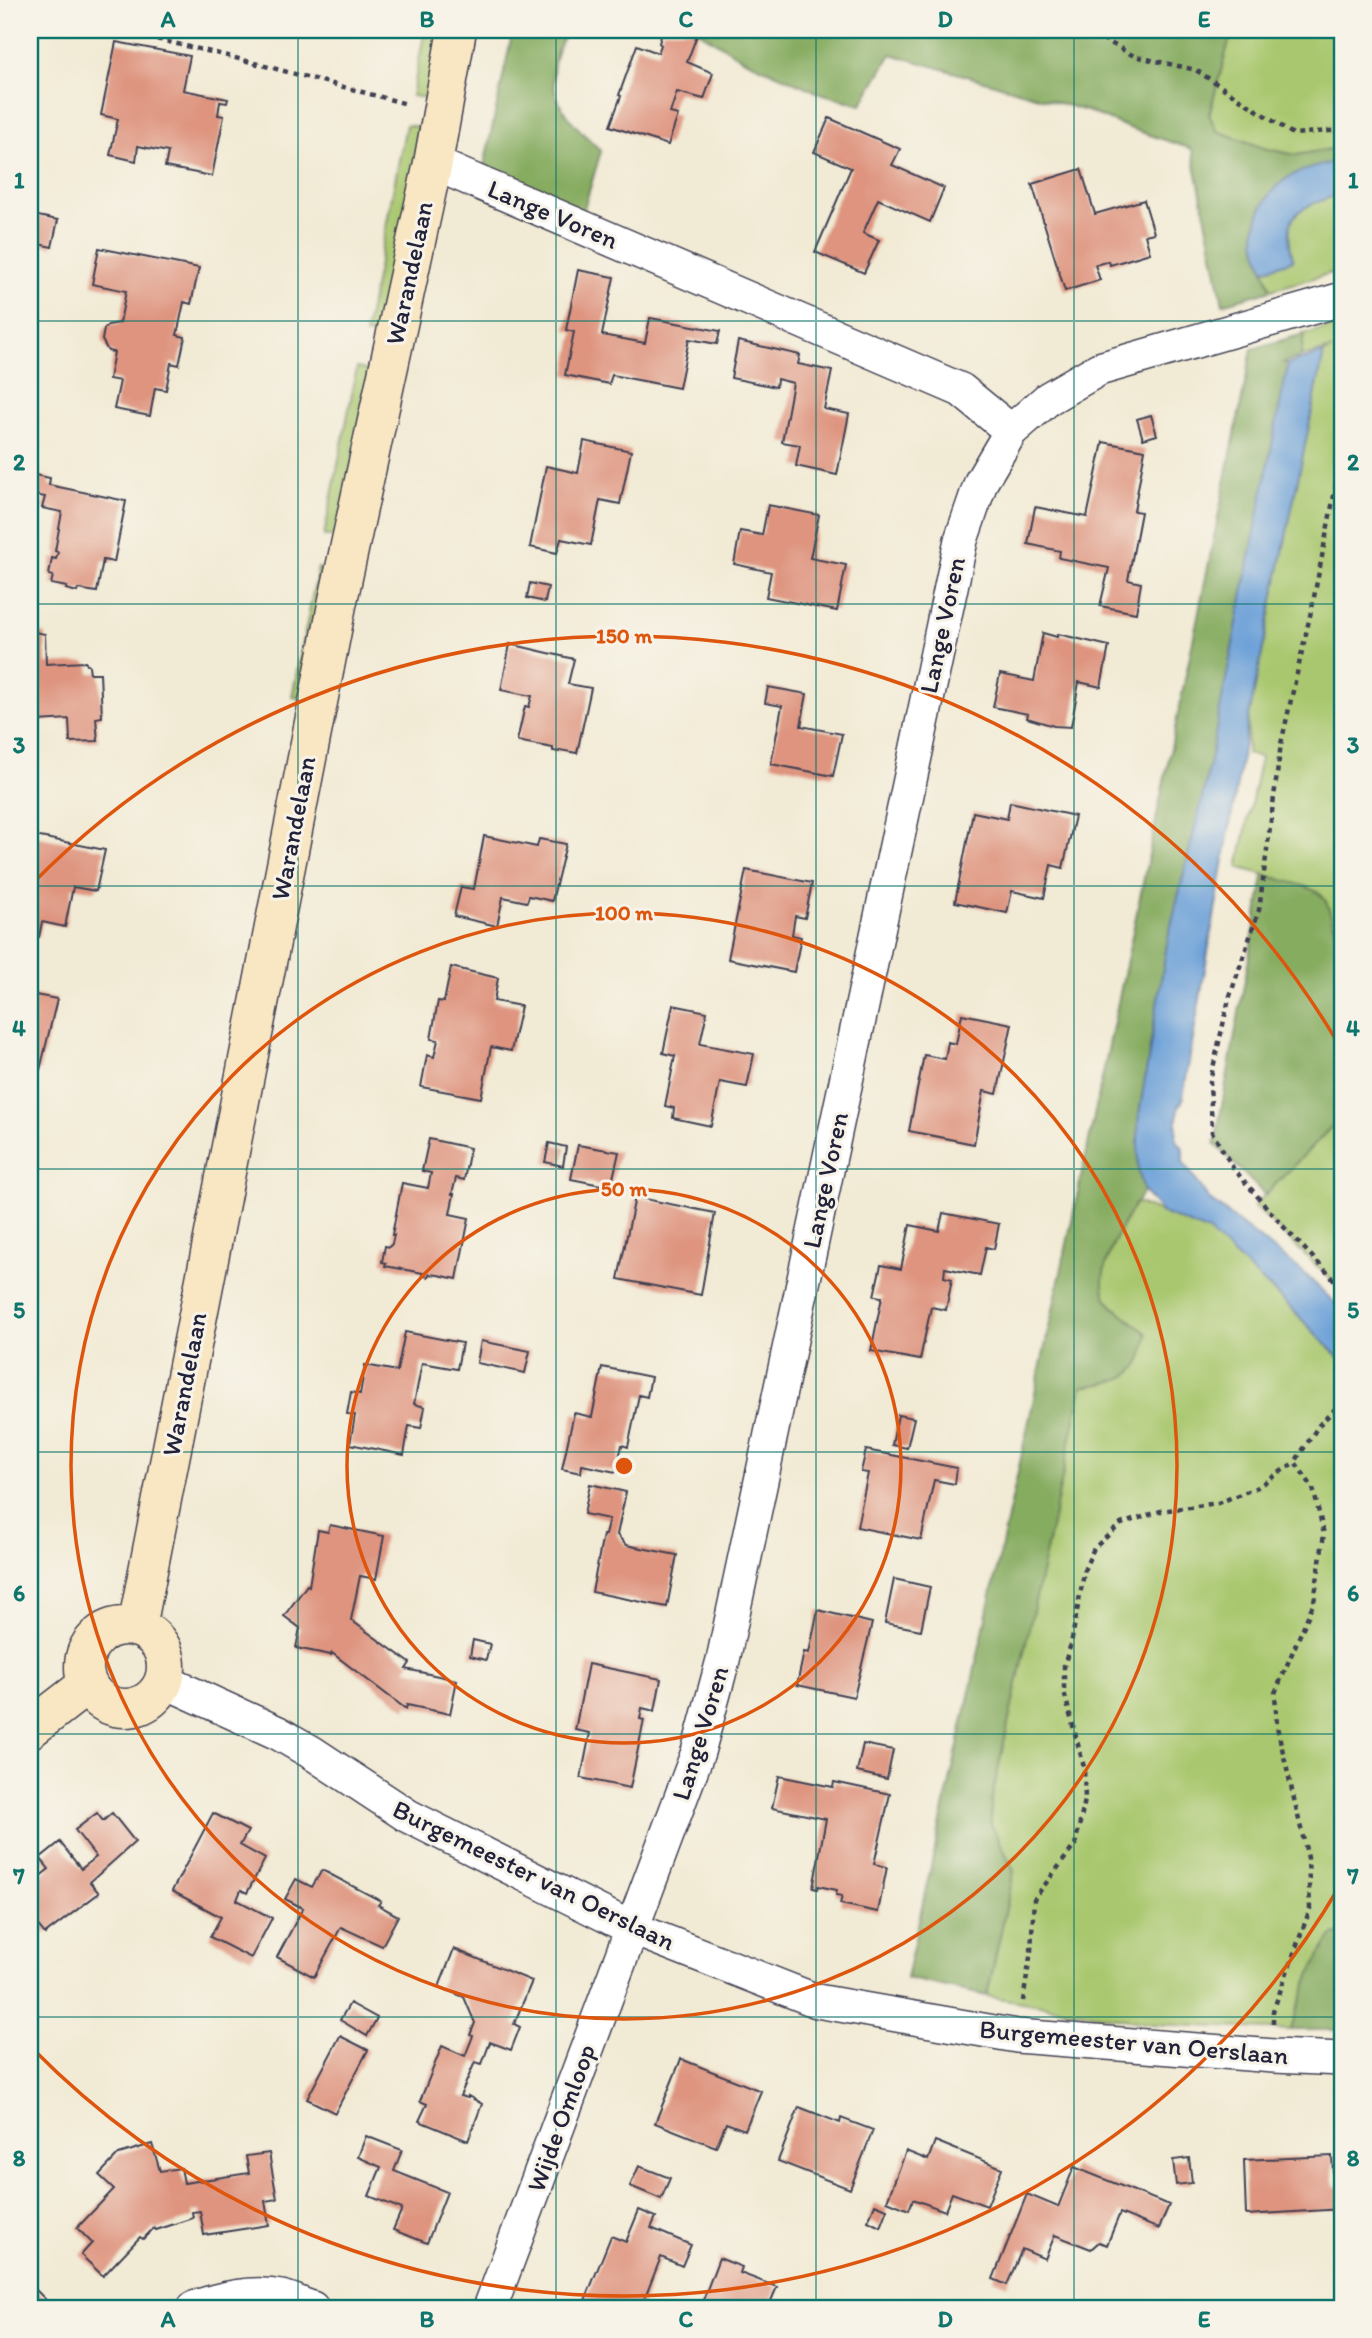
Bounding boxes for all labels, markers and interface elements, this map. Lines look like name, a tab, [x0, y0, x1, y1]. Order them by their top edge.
text: A	[160, 5, 176, 33]
text: B	[420, 5, 435, 33]
text: C	[679, 5, 694, 33]
text: D	[937, 5, 953, 33]
text: E	[1198, 5, 1211, 33]
text: 1	[14, 166, 25, 194]
text: 1	[1348, 166, 1359, 194]
street label: Lange Voren	[483, 172, 623, 256]
street label: Warandelaan	[378, 198, 440, 348]
text: 2	[13, 448, 26, 476]
text: 2	[1347, 448, 1360, 476]
street label: Lange Voren	[912, 554, 972, 696]
text: 150 m	[596, 623, 652, 648]
text: 3	[13, 731, 26, 759]
text: 3	[1347, 731, 1360, 759]
street label: Warandelaan	[263, 753, 323, 903]
text: 100 m	[595, 900, 653, 925]
text: 4	[12, 1014, 26, 1042]
text: 4	[1346, 1014, 1360, 1042]
street label: Lange Voren	[795, 1109, 855, 1251]
text: 50 m	[601, 1176, 648, 1201]
text: 5	[13, 1296, 25, 1324]
text: 5	[1347, 1296, 1359, 1324]
street label: Warandelaan	[154, 1309, 214, 1459]
centre of rings	[612, 1454, 636, 1478]
text: 6	[13, 1579, 25, 1607]
text: 6	[1347, 1579, 1359, 1607]
street label: Lange Voren	[664, 1662, 736, 1804]
street label: Burgemeester van Oerslaan	[388, 1793, 681, 1957]
text: 7	[12, 1862, 25, 1890]
text: 7	[1346, 1862, 1359, 1890]
street label: Burgemeester van Oerslaan	[978, 2013, 1290, 2071]
street label: Wijde Omloop	[519, 2040, 603, 2196]
text: 8	[13, 2144, 26, 2172]
text: 8	[1347, 2144, 1360, 2172]
text: A	[160, 2305, 176, 2333]
text: B	[420, 2305, 435, 2333]
text: C	[679, 2305, 694, 2333]
text: D	[937, 2305, 953, 2333]
text: E	[1198, 2305, 1211, 2333]

